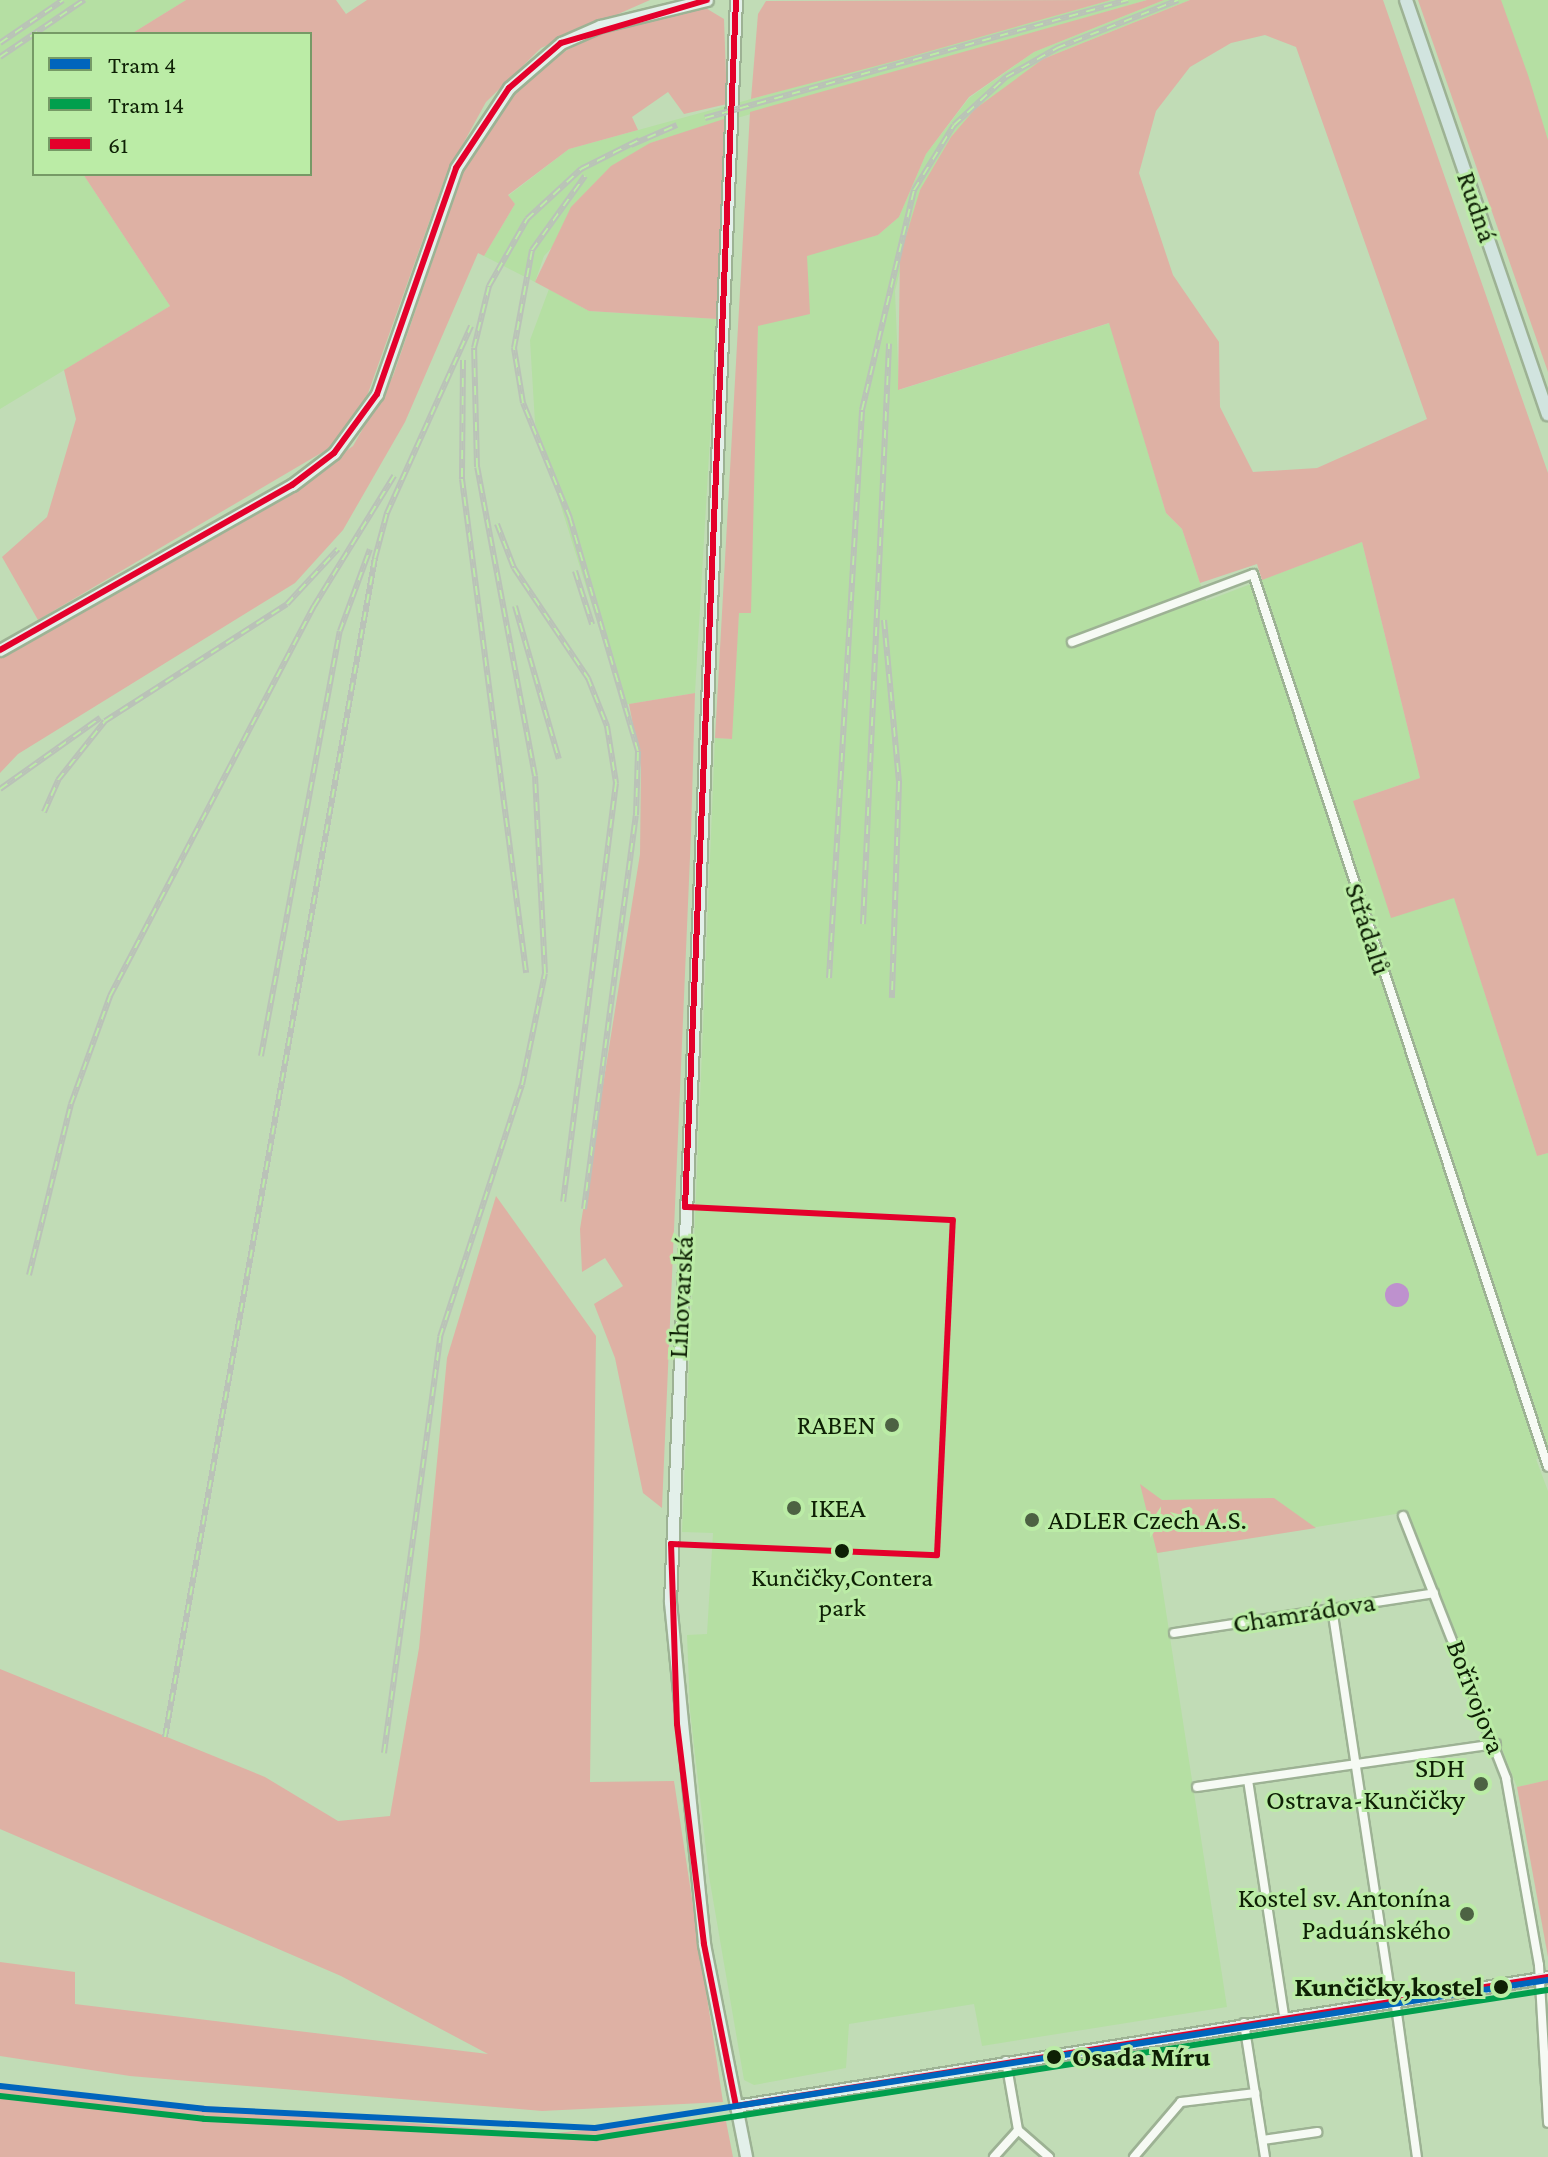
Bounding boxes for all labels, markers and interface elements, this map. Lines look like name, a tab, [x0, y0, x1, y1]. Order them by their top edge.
legend	[32, 32, 312, 176]
text: Tram 4	[108, 51, 176, 78]
text: Tram 14	[108, 91, 184, 118]
text: 61	[108, 131, 128, 158]
street label: Rudná	[1449, 167, 1505, 247]
street label: Střádalů	[1337, 879, 1399, 979]
street label: Lihovarská	[661, 1235, 701, 1359]
place label: RABEN	[796, 1408, 876, 1442]
marker: RABEN	[883, 1416, 901, 1434]
place label: IKEA	[810, 1491, 866, 1525]
marker: IKEA	[785, 1499, 803, 1517]
place label: ADLER Czech A.S.	[1048, 1503, 1247, 1537]
marker: ADLER Czech A.S.	[1023, 1511, 1041, 1529]
marker: Kunčičky,Contera park	[834, 1543, 850, 1559]
place label: Kunčičky,Contera park	[751, 1562, 933, 1624]
street label: Chamrádova	[1230, 1585, 1378, 1641]
street label: Bořivojova	[1439, 1635, 1513, 1759]
place label: SDH Ostrava-Kunčičky	[1266, 1751, 1465, 1817]
marker: SDH Ostrava-Kunčičky	[1472, 1775, 1490, 1793]
place label: Kostel sv. Antonína Paduánského	[1238, 1881, 1451, 1947]
marker: Kostel sv. Antonína Paduánského	[1458, 1905, 1476, 1923]
place label: Kunčičky,kostel	[1294, 1970, 1483, 2004]
marker: Kunčičky,kostel	[1490, 1976, 1512, 1998]
place label: Osada Míru	[1072, 2040, 1210, 2074]
marker: Osada Míru	[1043, 2046, 1065, 2068]

